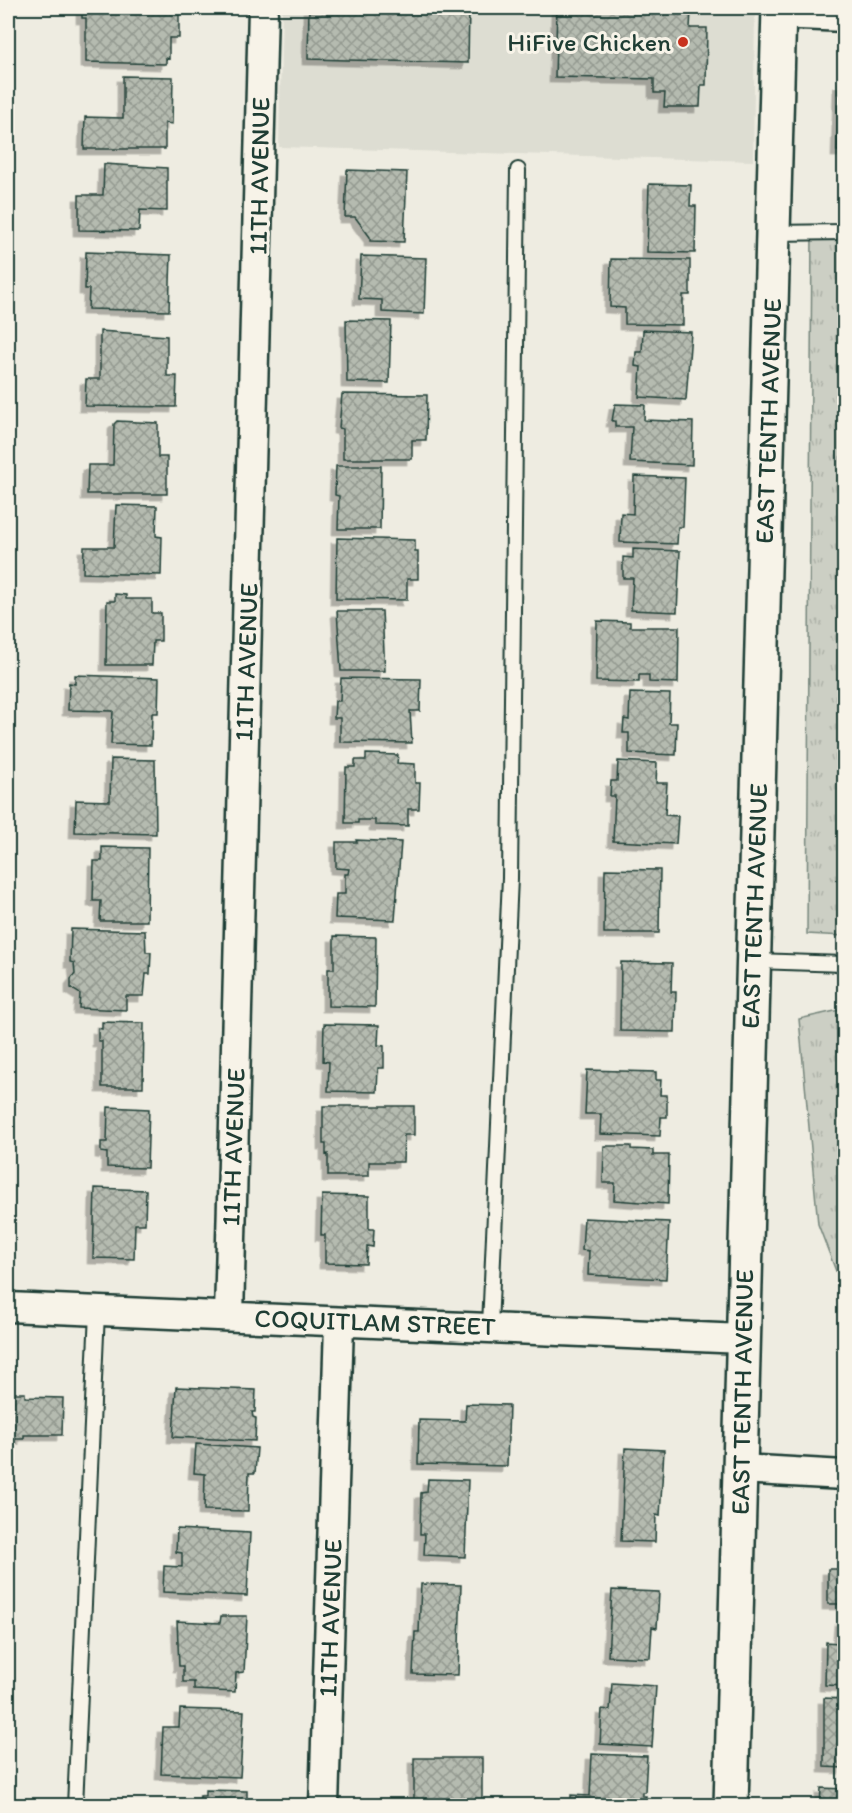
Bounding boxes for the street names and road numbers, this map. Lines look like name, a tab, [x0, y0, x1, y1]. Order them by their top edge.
street label: 11TH AVENUE	[242, 97, 276, 255]
street label: EAST TENTH AVENUE	[748, 298, 788, 544]
street label: 11TH AVENUE	[227, 582, 265, 742]
street label: EAST TENTH AVENUE	[734, 783, 774, 1029]
street label: 11TH AVENUE	[214, 1067, 252, 1227]
street label: EAST TENTH AVENUE	[724, 1269, 760, 1515]
street label: COQUITLAM STREET	[254, 1302, 497, 1342]
street label: 11TH AVENUE	[311, 1538, 349, 1698]

